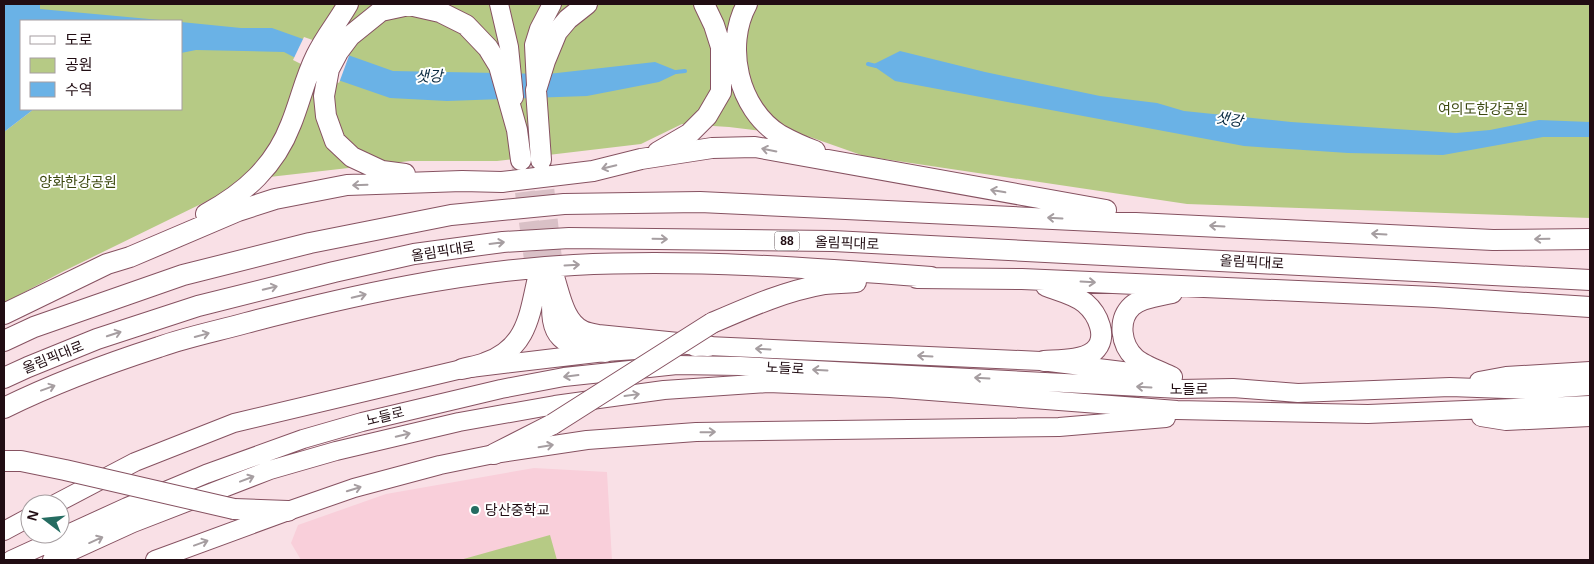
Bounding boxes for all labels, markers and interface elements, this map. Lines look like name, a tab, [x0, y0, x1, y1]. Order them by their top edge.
legend	[20, 20, 182, 110]
text: 도로	[65, 31, 93, 48]
text: 공원	[65, 56, 93, 73]
water label: 샛강	[415, 67, 445, 85]
text: 수역	[65, 81, 93, 98]
park label: 여의도한강공원	[1438, 101, 1528, 117]
water label: 샛강	[1214, 108, 1246, 130]
one-way arrow	[762, 145, 778, 154]
one-way arrow	[601, 163, 617, 172]
park label: 양화한강공원	[39, 174, 117, 190]
one-way arrow	[352, 180, 368, 189]
one-way arrow	[990, 185, 1006, 195]
one-way arrow	[1047, 214, 1063, 223]
one-way arrow	[1209, 222, 1225, 231]
one-way arrow	[1371, 229, 1388, 239]
road number: 88	[774, 232, 800, 250]
one-way arrow	[651, 234, 667, 244]
street label: 올림픽대로	[815, 234, 880, 252]
one-way arrow	[1534, 234, 1550, 244]
street label: 올림픽대로	[410, 238, 476, 264]
one-way arrow	[489, 238, 505, 248]
street label: 올림픽대로	[1219, 252, 1285, 272]
one-way arrow	[564, 261, 580, 270]
one-way arrow	[1080, 278, 1096, 287]
one-way arrow	[261, 283, 277, 292]
one-way arrow	[351, 291, 367, 300]
one-way arrow	[106, 329, 121, 338]
one-way arrow	[193, 330, 209, 340]
street label: 올림픽대로	[20, 337, 86, 376]
one-way arrow	[755, 344, 771, 353]
one-way arrow	[918, 351, 934, 360]
street label: 노들로	[765, 359, 805, 377]
one-way arrow	[812, 365, 828, 374]
one-way arrow	[563, 371, 579, 381]
one-way arrow	[974, 374, 990, 383]
street label: 노들로	[1170, 381, 1208, 397]
one-way arrow	[40, 383, 55, 392]
one-way arrow	[1137, 383, 1153, 392]
one-way arrow	[624, 390, 640, 400]
street label: 노들로	[364, 404, 406, 428]
one-way arrow	[700, 427, 716, 437]
one-way arrow	[395, 430, 411, 439]
one-way arrow	[538, 441, 554, 451]
one-way arrow	[239, 474, 254, 484]
one-way arrow	[345, 483, 361, 493]
north arrow	[20, 494, 70, 544]
place label: 당산중학교	[485, 502, 550, 518]
marker: 당산중학교	[469, 504, 481, 516]
text: N	[23, 508, 42, 522]
one-way arrow	[88, 535, 103, 545]
one-way arrow	[193, 538, 208, 547]

